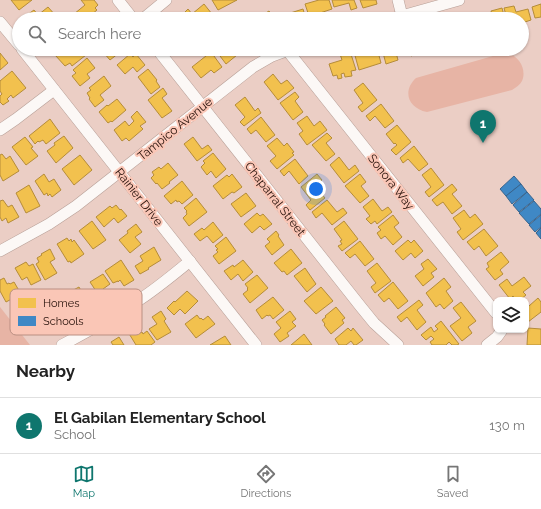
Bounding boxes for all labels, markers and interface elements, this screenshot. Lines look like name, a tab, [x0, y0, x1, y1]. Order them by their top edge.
search box	[12, 12, 529, 56]
icon: search	[26, 23, 48, 45]
text: Search here	[58, 25, 141, 43]
street label: Tampico Avenue	[135, 95, 215, 163]
pin: 1	[470, 110, 496, 143]
street label: Sonora Way	[365, 151, 417, 213]
street label: Chaparral Street	[242, 159, 308, 239]
street label: Rainier Drive	[112, 165, 166, 229]
your location	[306, 179, 326, 199]
legend	[10, 289, 142, 335]
text: Homes	[43, 297, 79, 310]
map controls	[493, 297, 529, 333]
button: layers	[493, 297, 529, 333]
text: Schools	[43, 315, 84, 328]
text: Nearby	[16, 361, 75, 381]
text: El Gabilan Elementary School	[54, 409, 266, 427]
text: 1	[26, 418, 32, 433]
text: 130 m	[489, 418, 525, 433]
text: School	[54, 427, 96, 442]
tab: Map	[73, 463, 95, 500]
tab: Directions	[241, 463, 291, 500]
tab: Saved	[437, 463, 468, 500]

